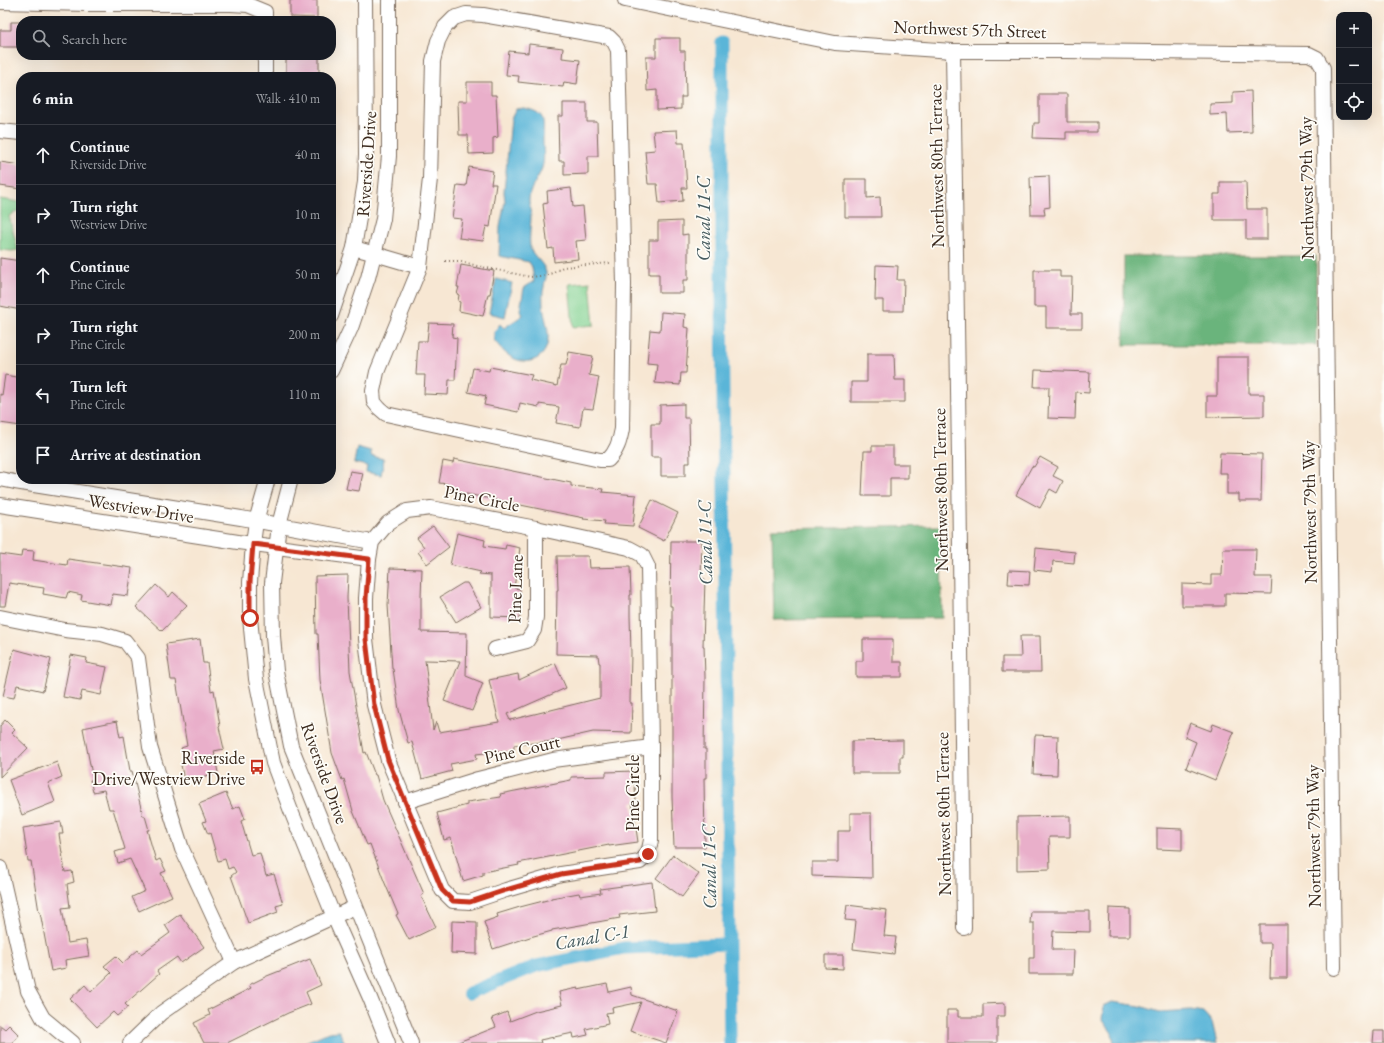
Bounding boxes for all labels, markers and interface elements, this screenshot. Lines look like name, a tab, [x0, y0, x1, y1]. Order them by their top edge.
map controls	[1336, 12, 1372, 120]
button: +	[1336, 12, 1372, 48]
street label: Northwest 57th Street	[893, 15, 1047, 43]
search box	[16, 16, 336, 60]
icon: search	[30, 27, 52, 49]
text: Search here	[62, 29, 127, 48]
button: −	[1336, 48, 1372, 84]
street label: Northwest 80th Terrace	[923, 84, 949, 248]
button: locate	[1336, 84, 1372, 120]
text: 6 min	[32, 87, 73, 109]
text: Walk · 410 m	[256, 90, 320, 107]
street label: Riverside Drive	[351, 110, 381, 218]
street label: Northwest 79th Way	[1293, 116, 1319, 260]
text: Continue	[70, 137, 130, 156]
icon: ahead	[32, 144, 54, 166]
text: 40 m	[295, 146, 320, 163]
text: Riverside Drive	[70, 156, 147, 173]
water label: Canal 11-C	[691, 175, 716, 261]
text: Turn right	[70, 197, 138, 216]
icon: right	[32, 204, 54, 226]
text: 10 m	[295, 206, 320, 223]
text: Westview Drive	[70, 216, 147, 233]
text: Continue	[70, 257, 130, 276]
icon: ahead	[32, 264, 54, 286]
text: 50 m	[295, 266, 320, 283]
text: Pine Circle	[70, 276, 125, 293]
text: Turn right	[70, 317, 138, 336]
icon: right	[32, 324, 54, 346]
text: 200 m	[289, 326, 320, 343]
text: Pine Circle	[70, 336, 125, 353]
text: Turn left	[70, 377, 127, 396]
icon: left	[32, 384, 54, 406]
text: 110 m	[289, 386, 320, 403]
text: Pine Circle	[70, 396, 125, 413]
street label: Northwest 80th Terrace	[927, 408, 953, 572]
street label: Northwest 79th Way	[1296, 440, 1322, 584]
icon: arrive	[32, 444, 54, 466]
text: Arrive at destination	[70, 445, 201, 464]
street label: Pine Circle	[442, 479, 522, 517]
street label: Westview Drive	[86, 488, 196, 528]
water label: Canal 11-C	[692, 499, 718, 585]
street label: Pine Lane	[502, 554, 528, 624]
route start	[241, 609, 259, 627]
street label: Riverside Drive	[296, 719, 354, 827]
street label: Pine Court	[482, 729, 563, 769]
street label: Northwest 80th Terrace	[930, 732, 956, 896]
place label: Riverside Drive/Westview Drive	[93, 746, 245, 790]
street label: Pine Circle	[621, 755, 644, 831]
bus stop icon: Riverside Drive/Westview Drive	[248, 758, 266, 776]
street label: Northwest 79th Way	[1300, 764, 1326, 908]
water label: Canal 11-C	[696, 823, 722, 909]
route end	[639, 845, 657, 863]
water label: Canal C-1	[553, 918, 631, 956]

